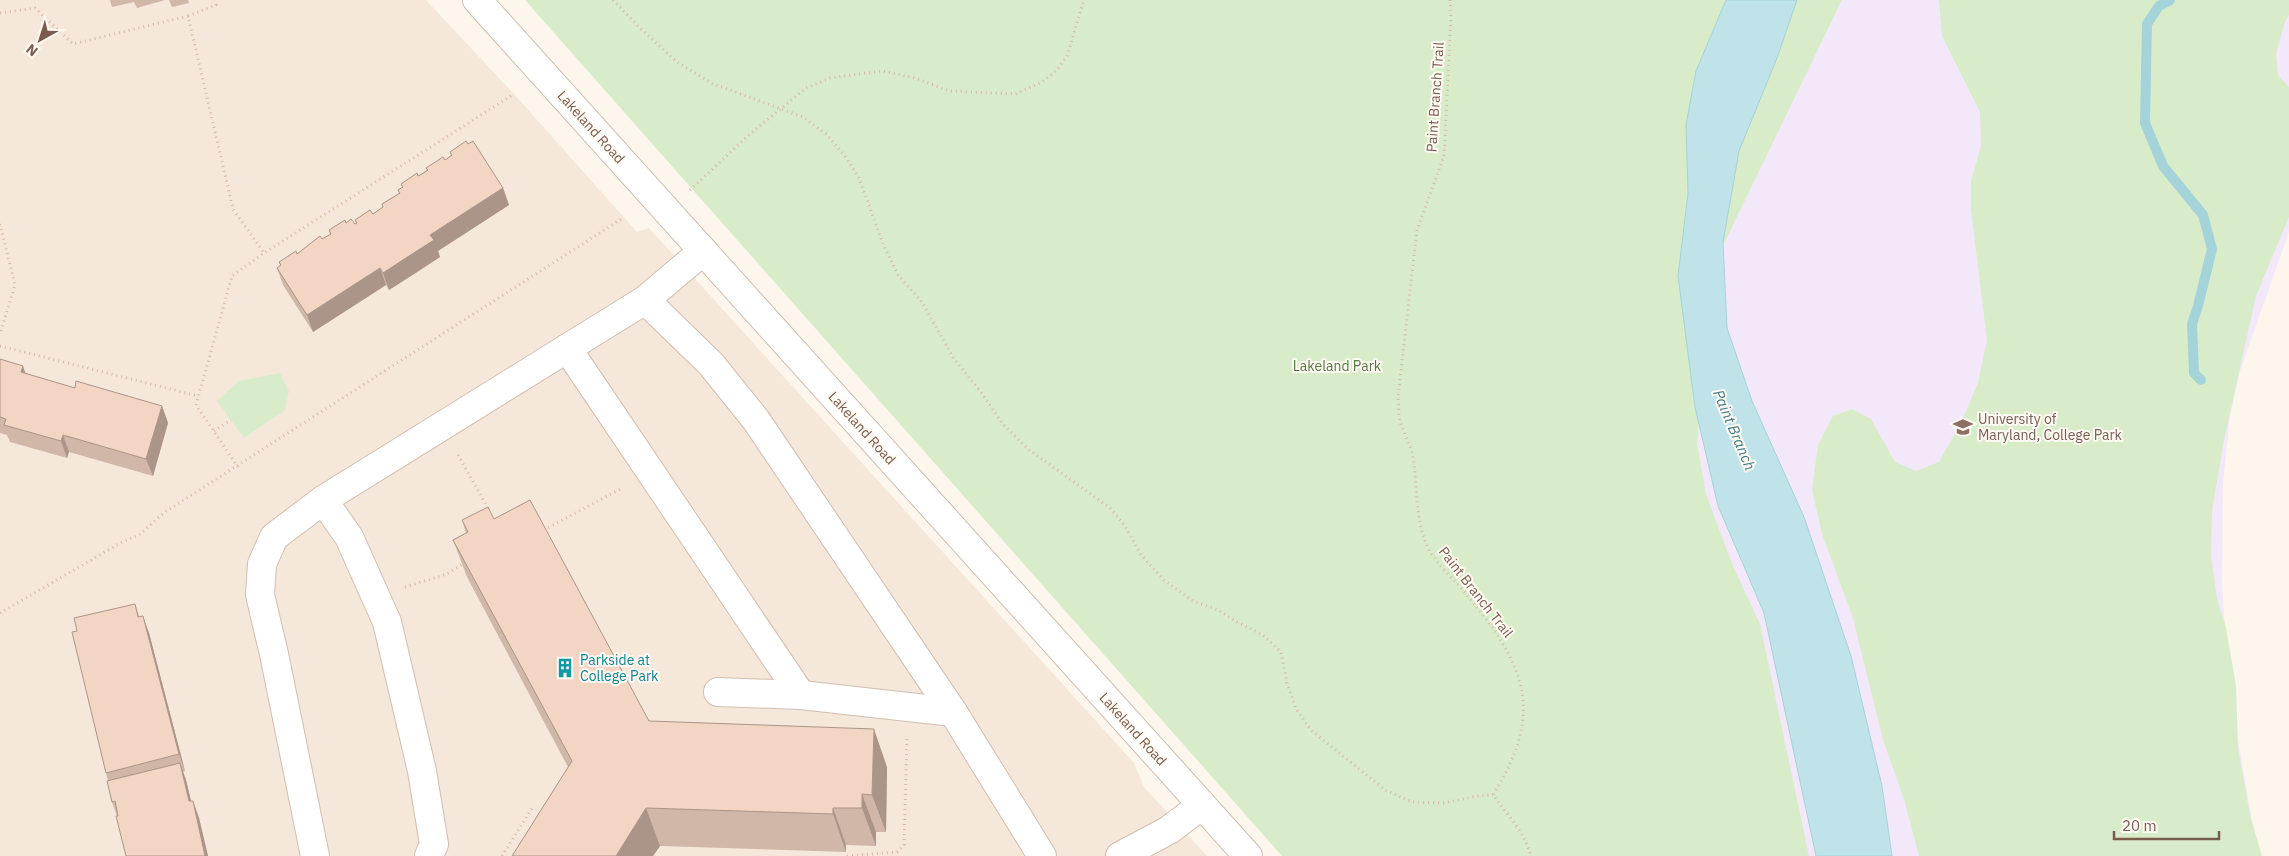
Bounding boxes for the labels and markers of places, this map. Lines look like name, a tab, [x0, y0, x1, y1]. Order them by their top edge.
place label: University of Maryland, College Park	[1978, 410, 2123, 444]
school or university icon: University of Maryland, College Park	[1952, 416, 1974, 438]
place label: Parkside at College Park	[580, 651, 659, 685]
building icon: Parkside at College Park	[554, 657, 576, 679]

